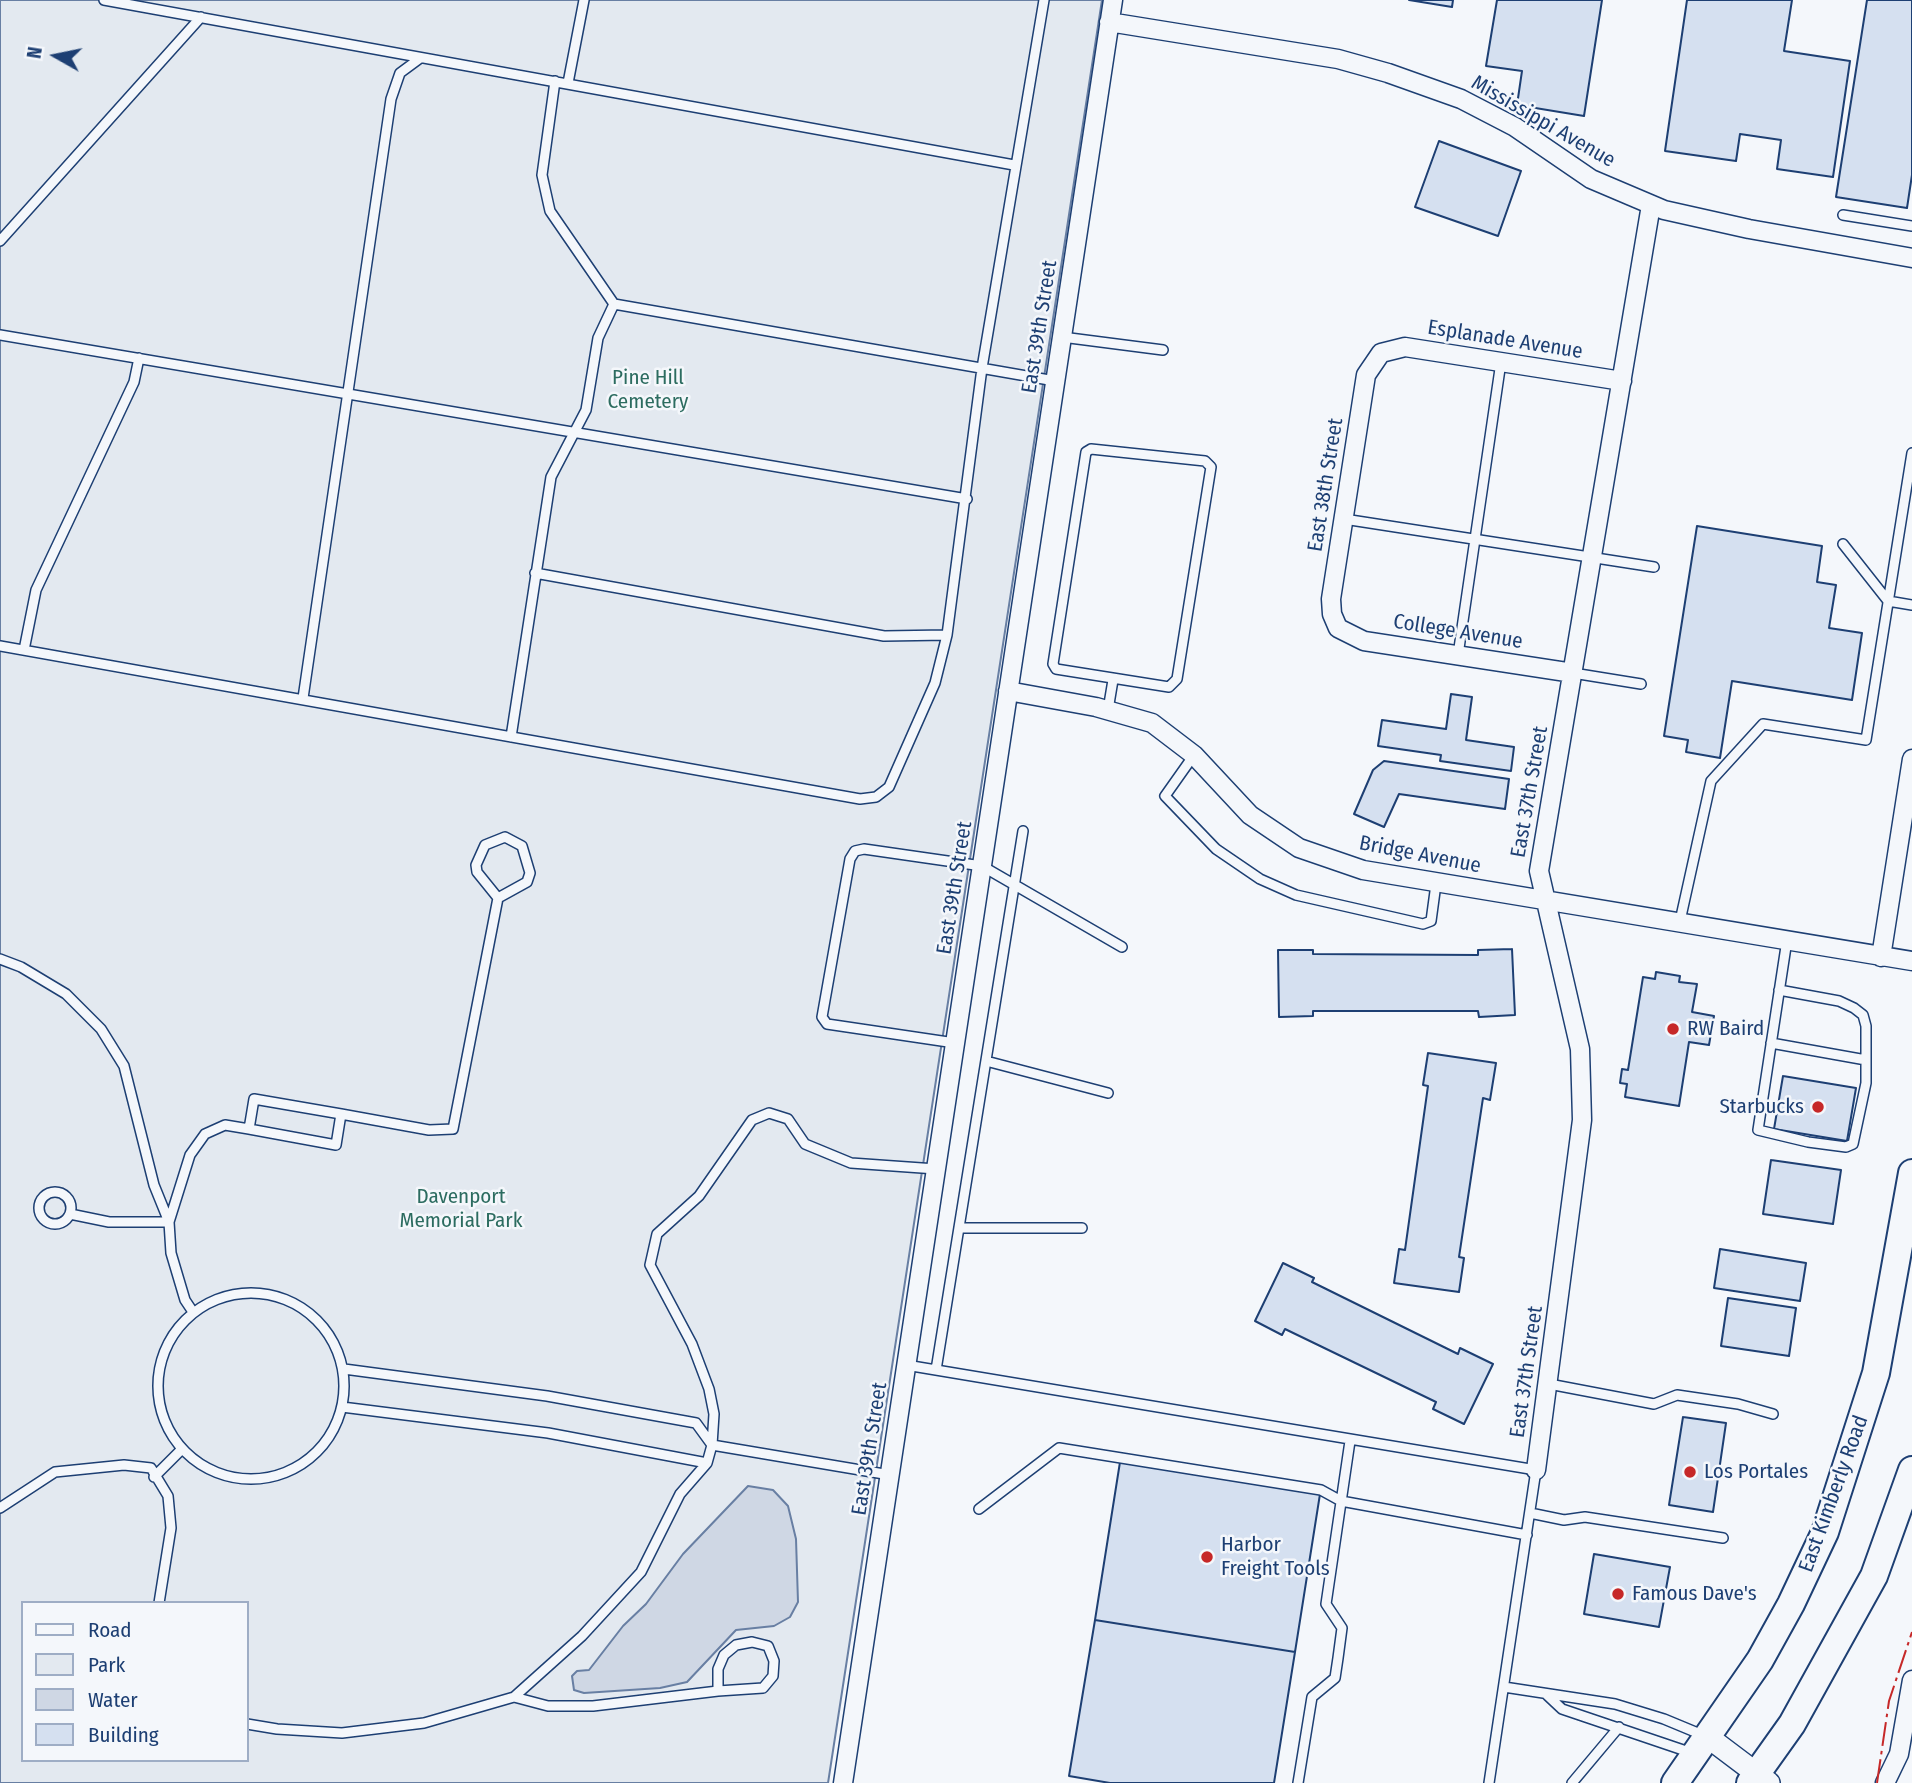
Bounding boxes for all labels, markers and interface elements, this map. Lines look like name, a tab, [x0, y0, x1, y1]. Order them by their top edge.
north arrow	[21, 21, 91, 91]
text: N	[23, 45, 47, 60]
street label: Mississippi Avenue	[1467, 71, 1619, 173]
street label: East 39th Street	[1017, 259, 1063, 395]
street label: Esplanade Avenue	[1426, 315, 1584, 365]
park label: Pine Hill Cemetery	[608, 365, 688, 415]
street label: East 38th Street	[1303, 416, 1349, 554]
street label: College Avenue	[1392, 609, 1524, 655]
street label: East 37th Street	[1506, 724, 1554, 860]
street label: East 39th Street	[932, 820, 978, 956]
street label: Bridge Avenue	[1357, 831, 1483, 879]
place label: RW Baird	[1687, 1016, 1764, 1042]
marker: RW Baird	[1665, 1021, 1681, 1037]
place label: Starbucks	[1719, 1094, 1804, 1120]
marker: Starbucks	[1810, 1099, 1826, 1115]
park label: Davenport Memorial Park	[400, 1184, 522, 1234]
street label: East 37th Street	[1505, 1304, 1549, 1440]
street label: East 39th Street	[847, 1381, 893, 1517]
street label: East Kimberly Road	[1794, 1412, 1874, 1576]
place label: Los Portales	[1704, 1459, 1808, 1485]
marker: Los Portales	[1682, 1464, 1698, 1480]
place label: Harbor Freight Tools	[1221, 1532, 1330, 1582]
marker: Harbor Freight Tools	[1199, 1549, 1215, 1565]
place label: Famous Dave's	[1632, 1581, 1757, 1607]
marker: Famous Dave's	[1610, 1586, 1626, 1602]
legend	[21, 1601, 248, 1762]
text: Road	[88, 1617, 132, 1643]
text: Park	[88, 1652, 125, 1678]
text: Water	[88, 1687, 138, 1713]
text: Building	[88, 1722, 159, 1748]

